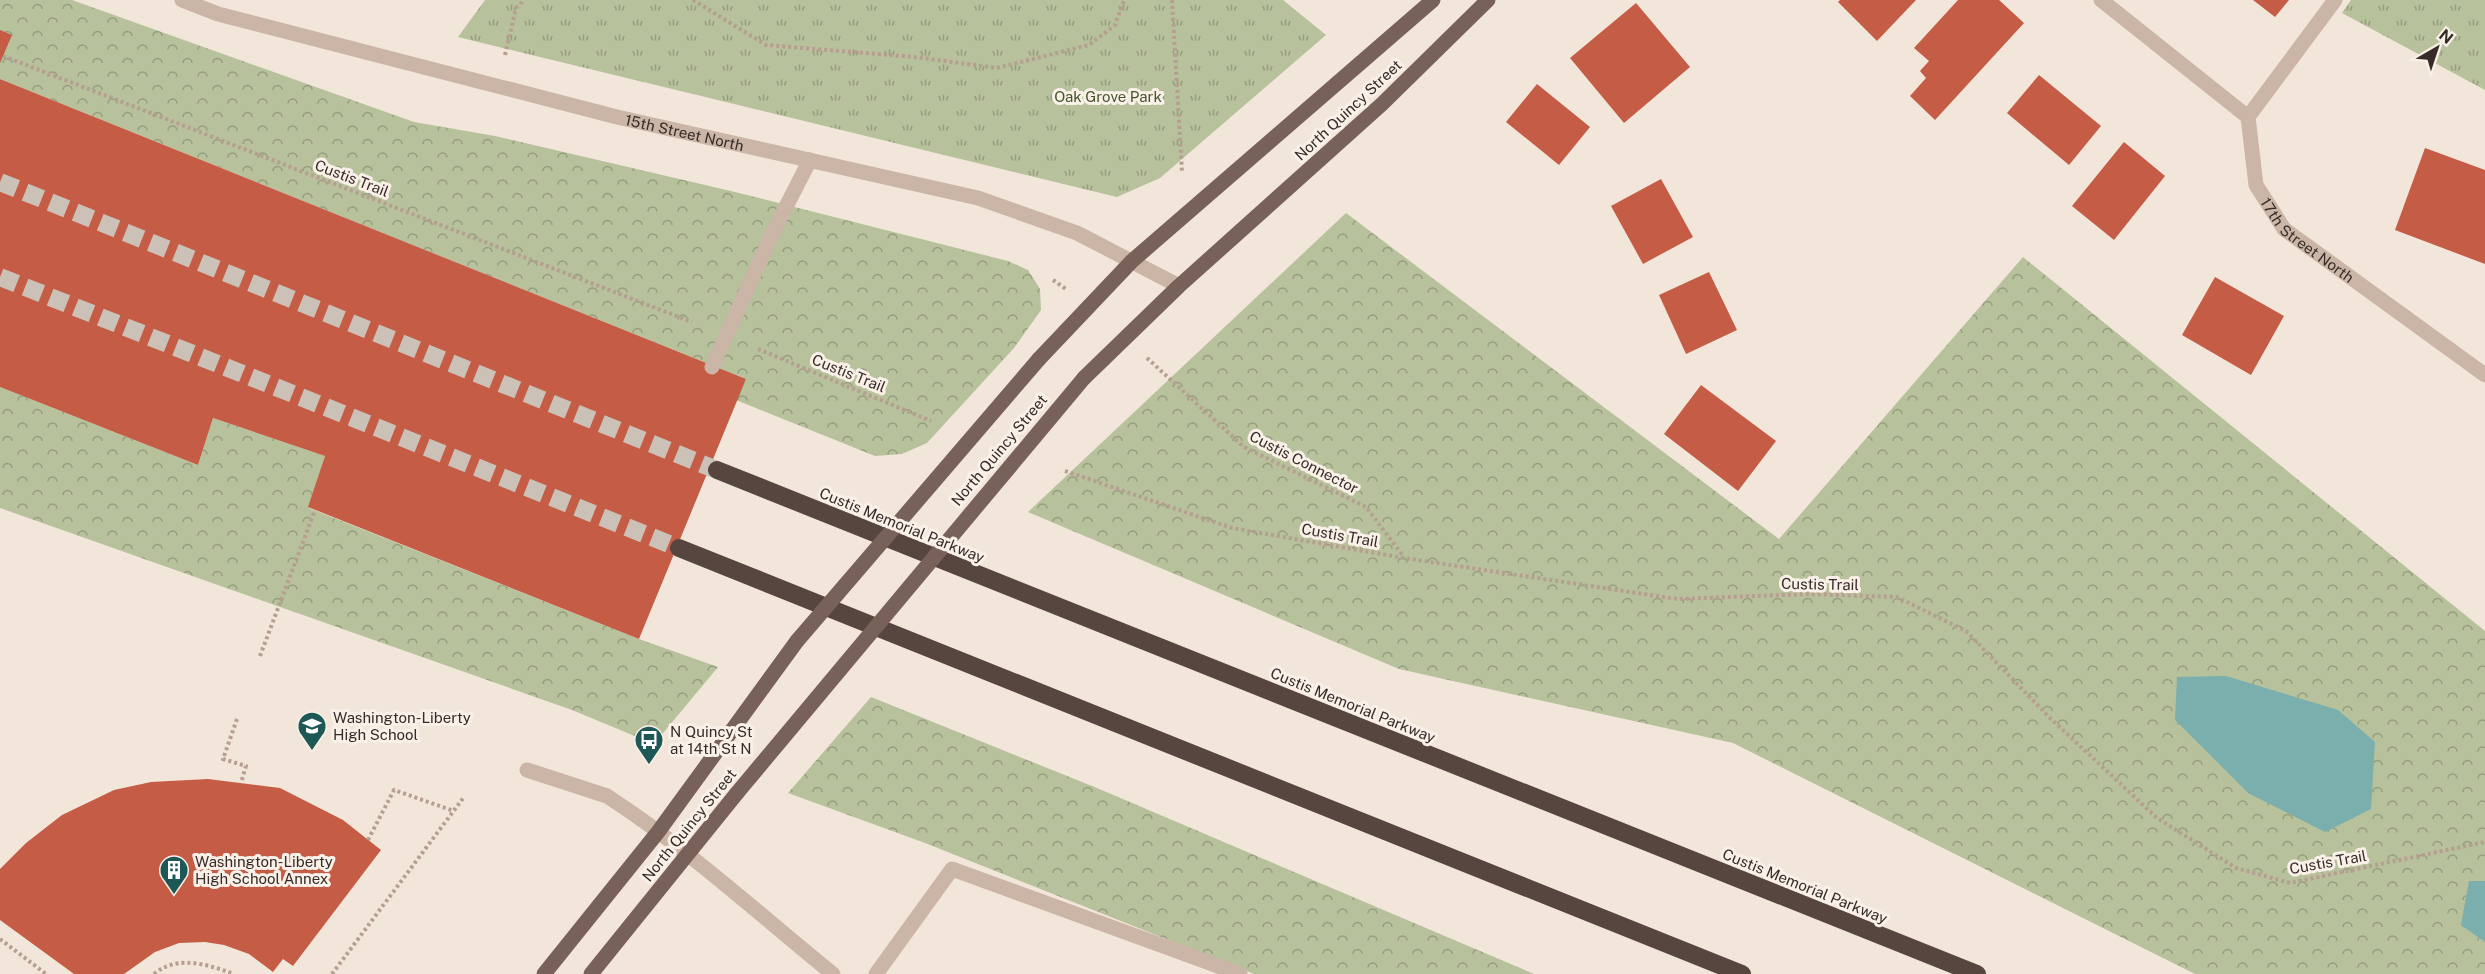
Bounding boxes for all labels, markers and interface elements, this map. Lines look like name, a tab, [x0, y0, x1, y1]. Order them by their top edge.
north arrow	[2407, 18, 2467, 78]
text: N	[2435, 25, 2457, 48]
street label: North Quincy Street	[1291, 56, 1405, 164]
park label: Oak Grove Park	[1054, 88, 1162, 105]
street label: 15th Street North	[624, 111, 746, 154]
street label: Custis Trail	[313, 156, 391, 200]
street label: 17th Street North	[2258, 194, 2358, 286]
street label: Custis Trail	[810, 351, 888, 395]
street label: North Quincy Street	[948, 391, 1050, 509]
street label: Custis Connector	[1247, 427, 1361, 497]
street label: Custis Memorial Parkway	[817, 484, 987, 566]
street label: Custis Trail	[1300, 520, 1380, 550]
street label: Custis Trail	[1781, 575, 1859, 593]
street label: Custis Memorial Parkway	[1268, 664, 1438, 746]
place label: Washington-Liberty High School	[333, 709, 471, 743]
school or university icon: Washington-Liberty High School	[296, 710, 328, 752]
place label: N Quincy St at 14th St N	[670, 723, 753, 757]
bus stop icon: N Quincy St at 14th St N	[633, 724, 665, 766]
street label: North Quincy Street	[639, 765, 740, 885]
street label: Custis Memorial Parkway	[1720, 845, 1890, 927]
street label: Custis Trail	[2288, 847, 2368, 877]
place label: Washington-Liberty High School Annex	[195, 853, 333, 887]
building icon: Washington-Liberty High School Annex	[158, 854, 190, 896]

